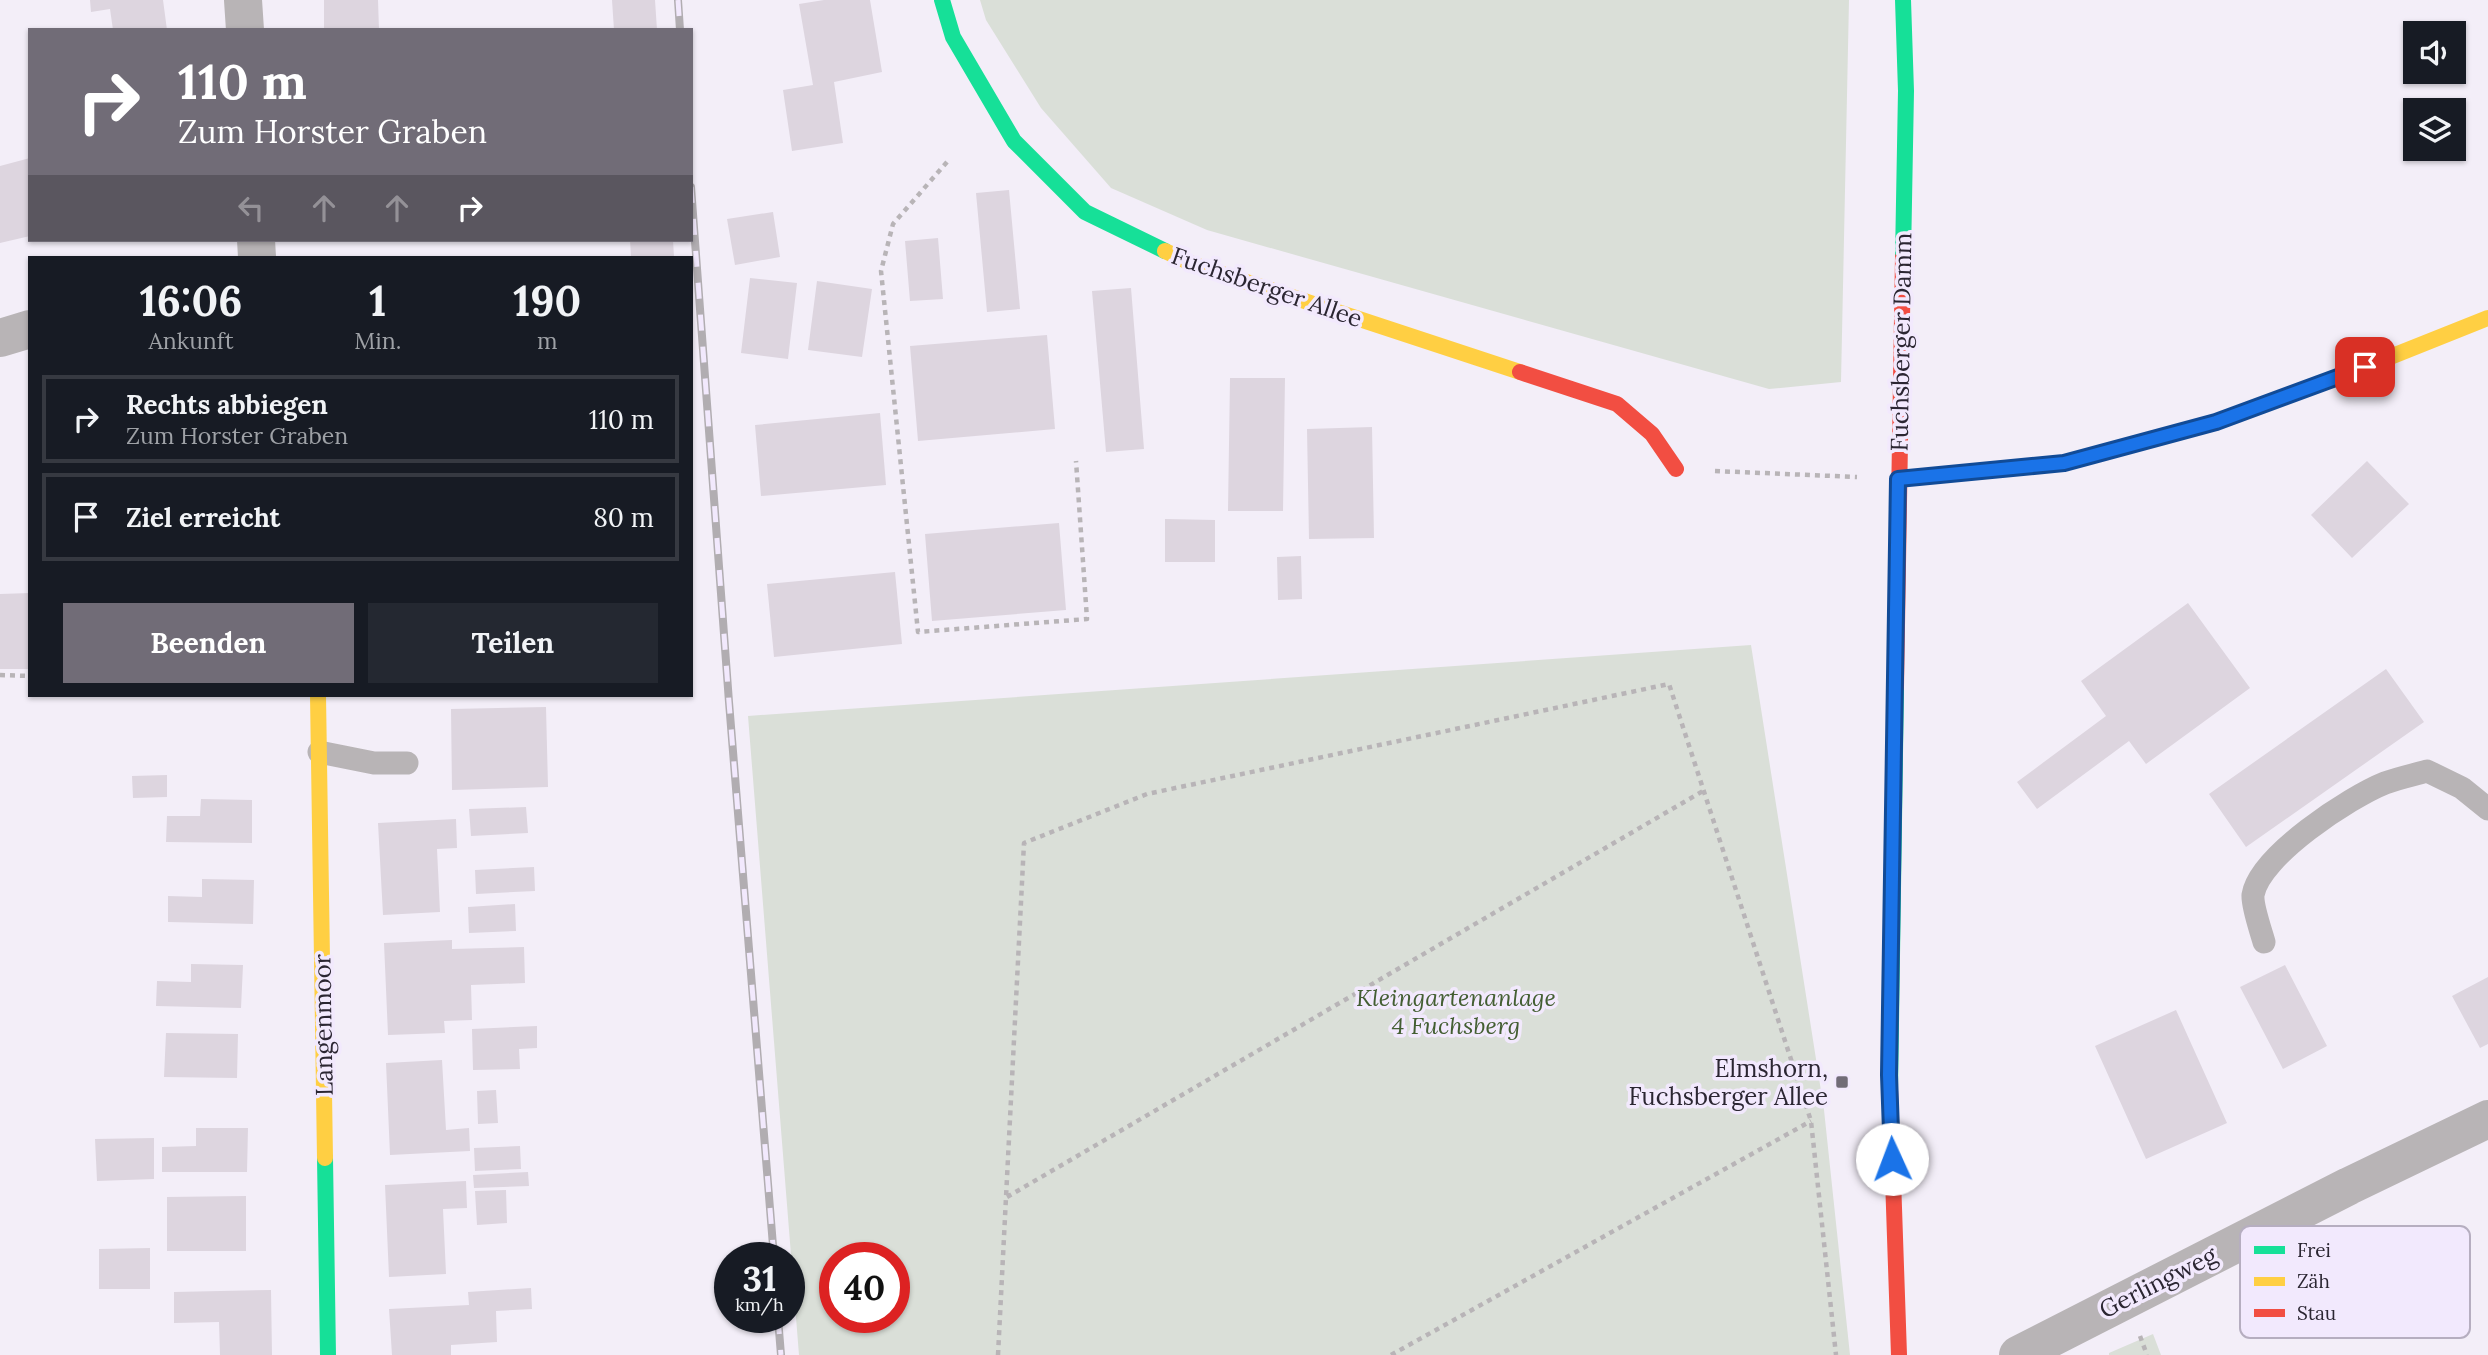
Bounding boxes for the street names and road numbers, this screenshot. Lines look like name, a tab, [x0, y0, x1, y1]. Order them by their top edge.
street label: Fuchsberger Damm	[1884, 232, 1918, 452]
street label: Fuchsberger Allee	[1168, 240, 1366, 334]
street label: Langenmoor	[306, 953, 340, 1096]
street label: Gerlingweg	[2094, 1239, 2223, 1325]

